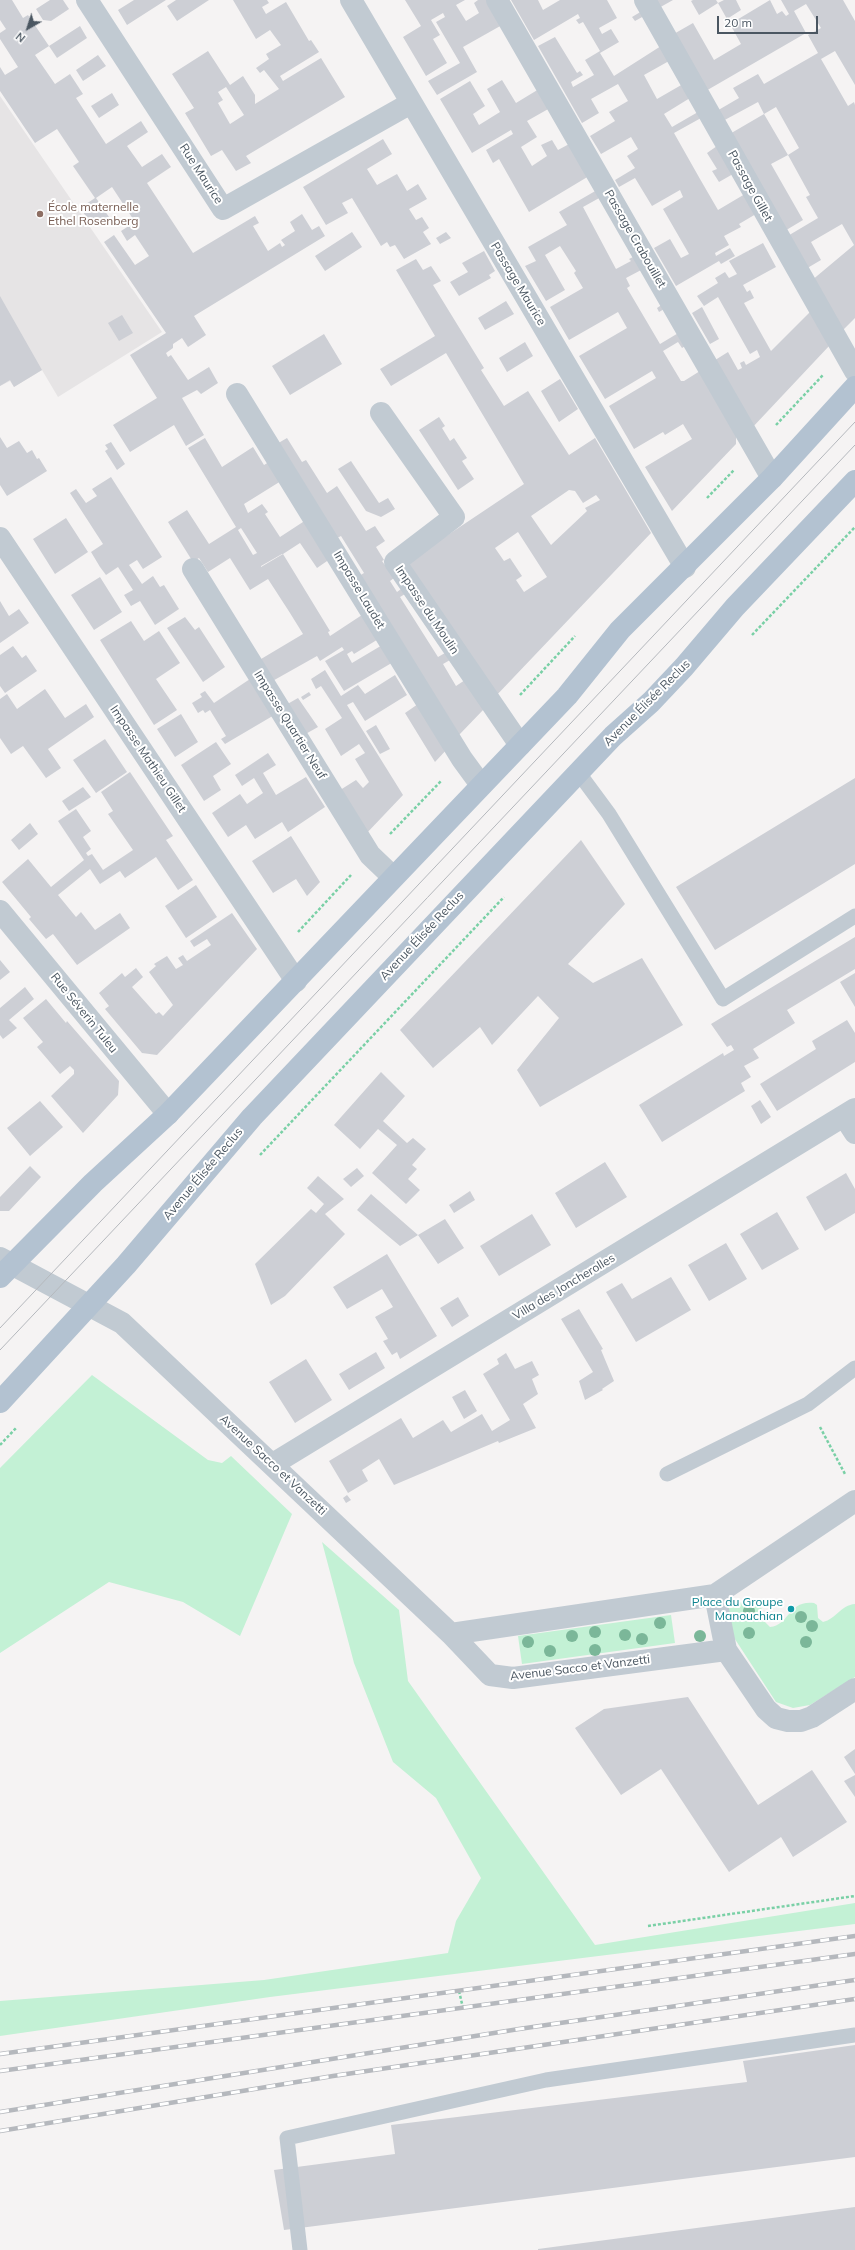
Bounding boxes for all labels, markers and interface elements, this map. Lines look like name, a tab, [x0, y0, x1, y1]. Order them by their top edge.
north arrow	[8, 8, 48, 48]
scale bar	[719, 8, 820, 34]
text: 20 m	[724, 15, 752, 30]
text: N	[13, 29, 28, 45]
street label: Rue Maurice	[176, 141, 226, 207]
street label: Passage Gillet	[725, 148, 775, 224]
street label: Passage Crabouillet	[601, 187, 669, 291]
place label: École maternelle Ethel Rosenberg	[48, 200, 139, 228]
marker: École maternelle Ethel Rosenberg	[35, 209, 45, 219]
street label: Passage Maurice	[487, 240, 549, 328]
street label: Impasse Laudet	[330, 548, 388, 632]
street label: Impasse du Moulin	[392, 563, 462, 657]
street label: Avenue Élisée Reclus	[601, 657, 693, 749]
street label: Impasse Quartier Neuf	[251, 668, 329, 782]
street label: Impasse Mathieu Gillet	[107, 703, 189, 815]
street label: Avenue Élisée Reclus	[377, 889, 467, 983]
street label: Rue Séverin Tuleu	[47, 970, 121, 1056]
street label: Avenue Élisée Reclus	[160, 1125, 246, 1223]
street label: Villa des Joncherolles	[510, 1251, 618, 1323]
street label: Avenue Sacco et Vanzetti	[217, 1412, 329, 1518]
place label: Place du Groupe Manouchian	[692, 1595, 783, 1623]
marker: Place du Groupe Manouchian	[786, 1604, 796, 1614]
street label: Avenue Sacco et Vanzetti	[509, 1652, 651, 1684]

